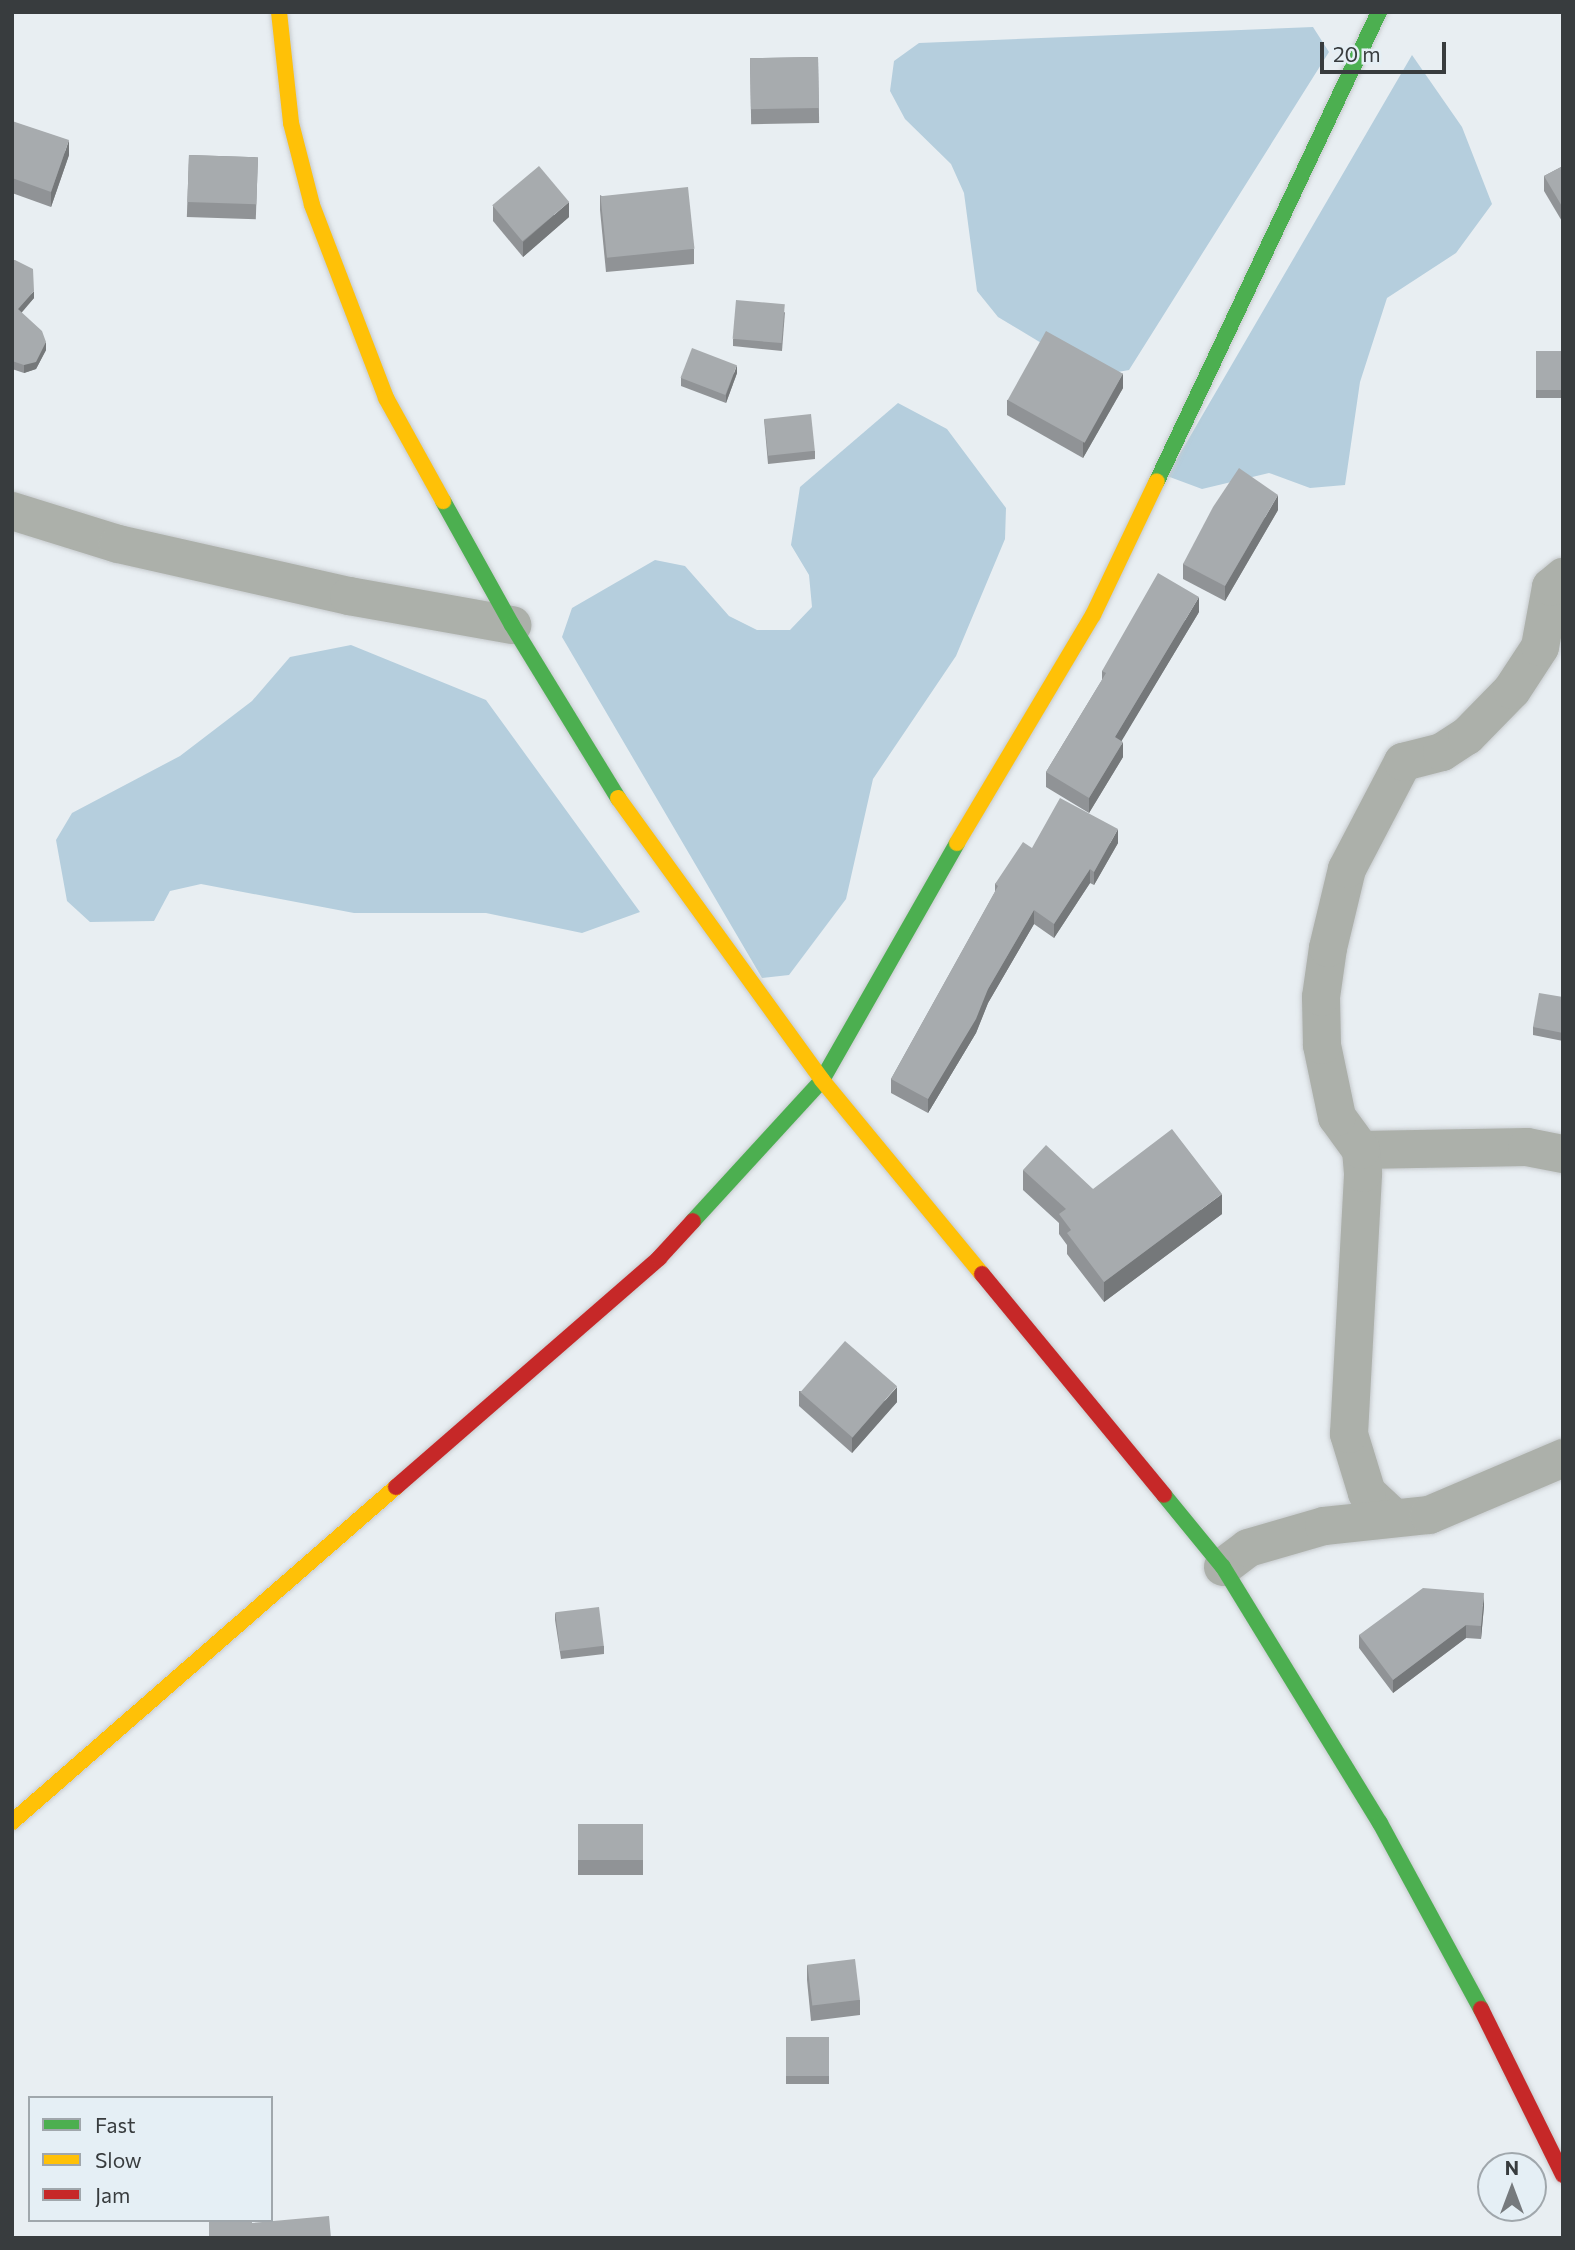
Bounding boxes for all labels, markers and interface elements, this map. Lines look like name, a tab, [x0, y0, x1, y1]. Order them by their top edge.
scale bar	[1323, 28, 1449, 72]
text: 20 m	[1333, 41, 1381, 66]
legend	[28, 2096, 273, 2222]
text: Fast	[95, 2112, 136, 2137]
text: Slow	[95, 2147, 142, 2172]
north arrow	[1477, 2152, 1547, 2222]
text: N	[1505, 2156, 1519, 2179]
text: Jam	[95, 2182, 130, 2207]

